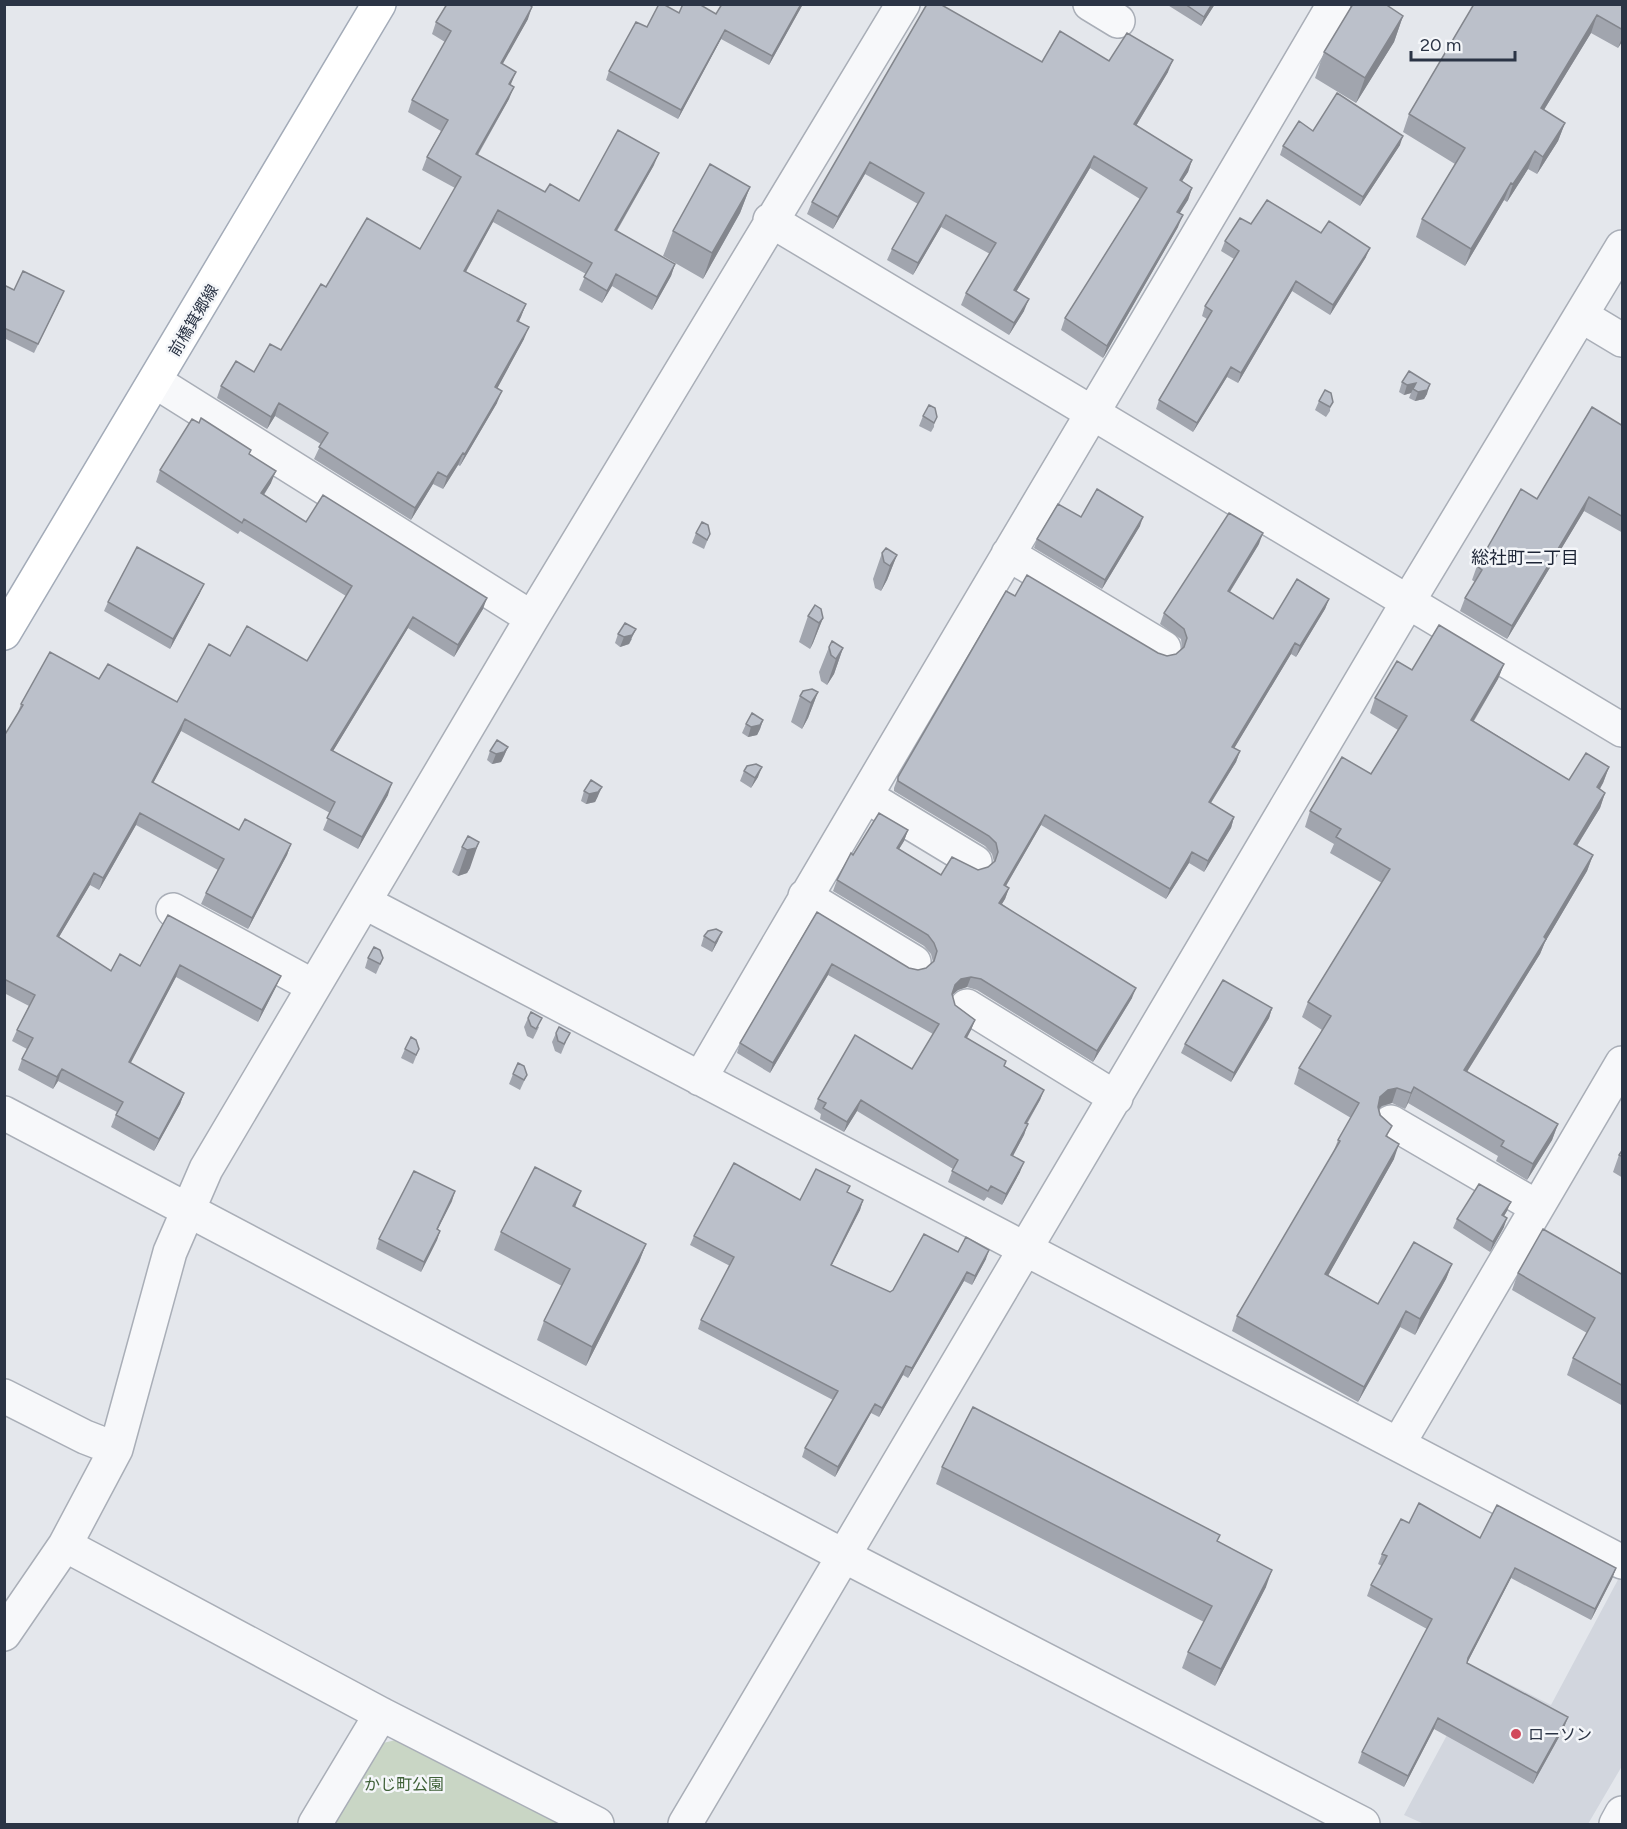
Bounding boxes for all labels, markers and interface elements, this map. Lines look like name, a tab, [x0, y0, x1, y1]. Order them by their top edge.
scale bar	[1411, 24, 1514, 62]
text: 20 m	[1420, 34, 1461, 56]
street label: 前橋箕郷線	[165, 281, 222, 359]
district label: 総社町二丁目	[1471, 547, 1579, 569]
place label: ローソン	[1528, 1725, 1592, 1744]
marker: ローソン	[1509, 1727, 1523, 1741]
park label: かじ町公園	[364, 1775, 444, 1794]

